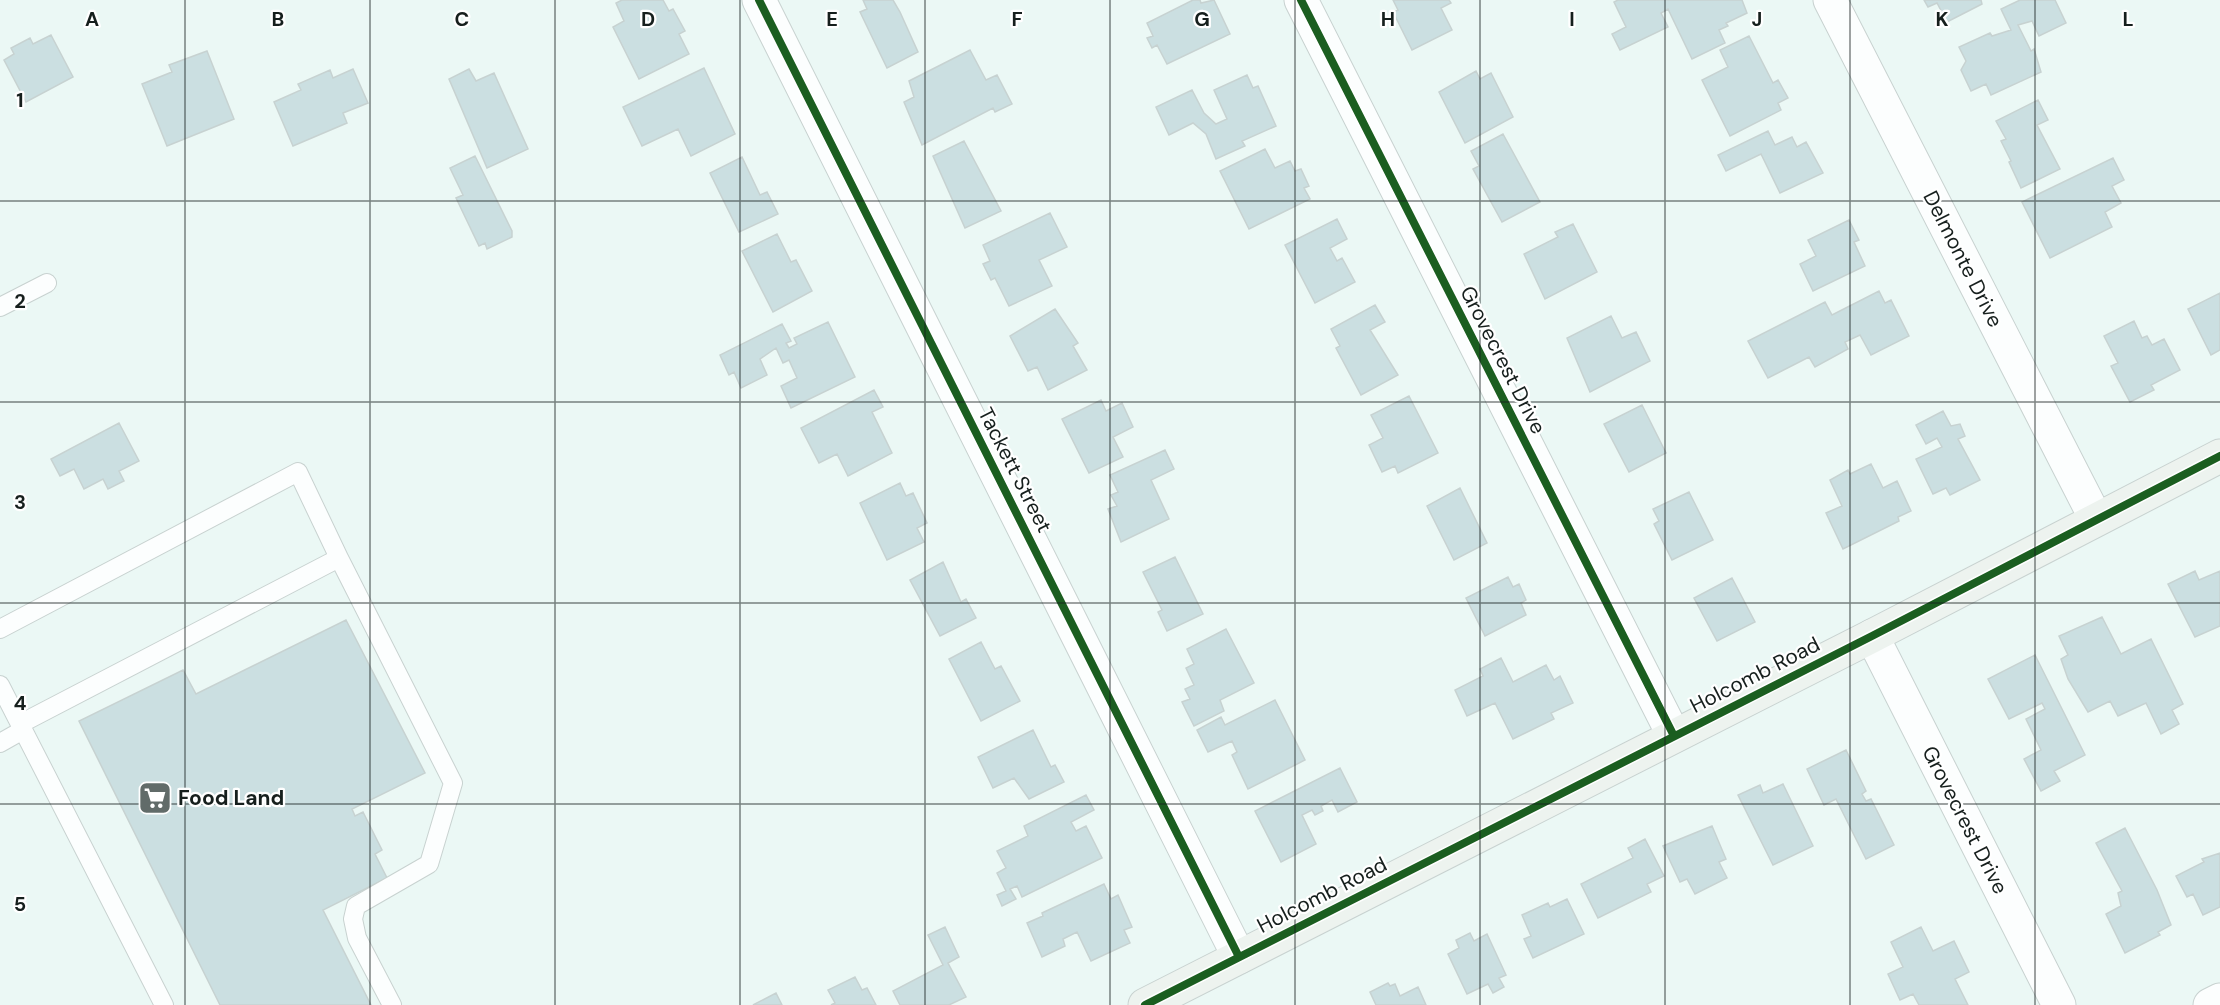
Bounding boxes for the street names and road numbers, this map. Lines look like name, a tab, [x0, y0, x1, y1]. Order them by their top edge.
street label: Delmonte Drive	[1917, 186, 2009, 332]
street label: Grovecrest Drive	[1454, 281, 1552, 439]
street label: Tackett Street	[972, 403, 1058, 537]
street label: Holcomb Road	[1685, 630, 1825, 720]
street label: Grovecrest Drive	[1916, 741, 2014, 899]
street label: Holcomb Road	[1252, 850, 1392, 940]

